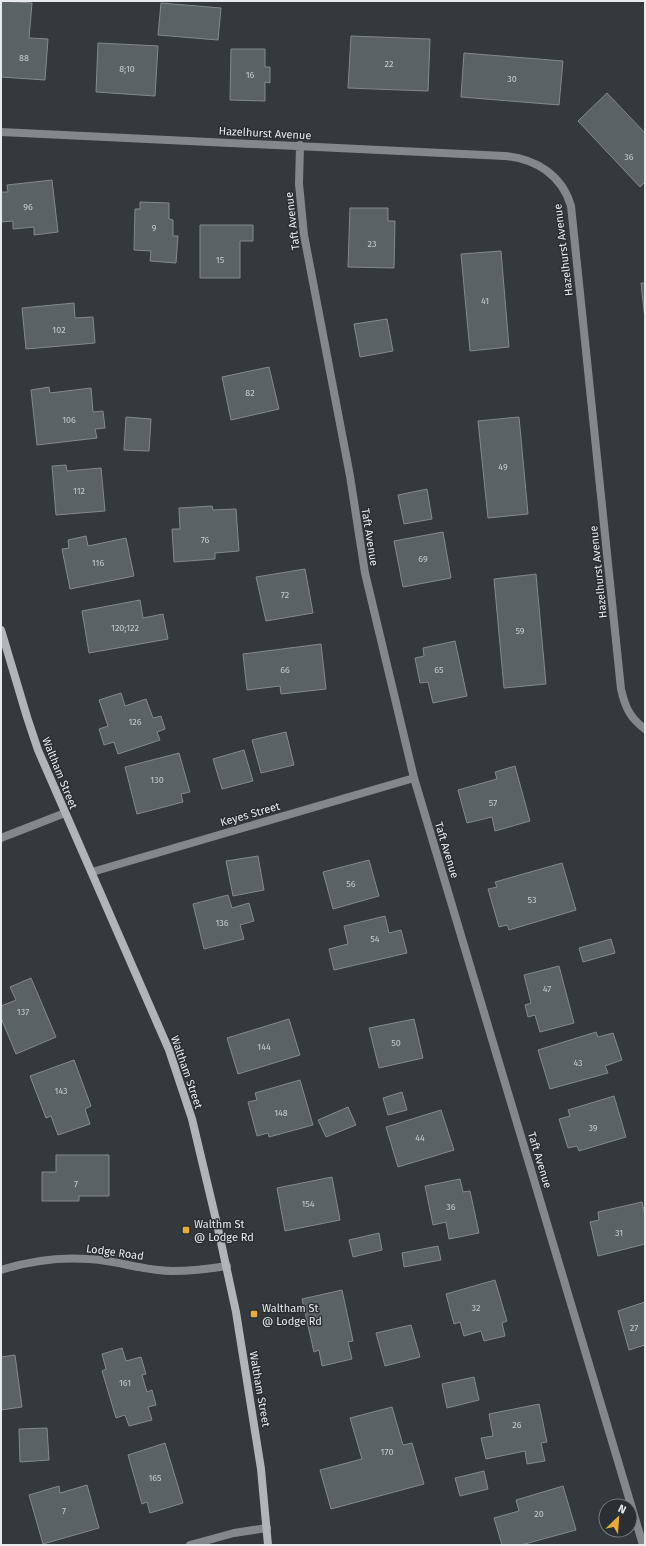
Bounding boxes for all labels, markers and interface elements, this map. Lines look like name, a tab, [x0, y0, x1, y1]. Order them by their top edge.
house number: 88	[19, 53, 29, 63]
house number: 22	[385, 59, 393, 69]
house number: 8;10	[119, 64, 135, 74]
house number: 16	[246, 70, 255, 80]
house number: 30	[507, 74, 517, 84]
street label: Hazelhurst Avenue	[218, 125, 312, 142]
house number: 36	[624, 152, 634, 162]
street label: Taft Avenue	[282, 191, 302, 251]
house number: 96	[23, 202, 33, 212]
street label: Hazelhurst Avenue	[551, 203, 576, 297]
house number: 9	[152, 223, 157, 233]
house number: 23	[368, 239, 376, 249]
house number: 15	[216, 255, 225, 265]
house number: 41	[481, 296, 489, 306]
house number: 102	[52, 325, 66, 335]
house number: 82	[245, 388, 255, 398]
house number: 106	[62, 415, 76, 425]
house number: 49	[498, 462, 508, 472]
house number: 112	[73, 486, 85, 496]
street label: Taft Avenue	[359, 507, 380, 567]
street label: Hazelhurst Avenue	[587, 525, 610, 619]
house number: 76	[201, 535, 209, 545]
house number: 69	[418, 554, 428, 564]
house number: 116	[92, 558, 104, 568]
house number: 72	[281, 590, 289, 600]
house number: 120;122	[111, 623, 139, 633]
house number: 59	[515, 626, 525, 636]
house number: 66	[280, 665, 290, 675]
house number: 65	[434, 665, 444, 675]
house number: 126	[128, 717, 142, 727]
street label: Waltham Street	[39, 735, 80, 811]
house number: 130	[150, 775, 164, 785]
house number: 57	[489, 798, 497, 808]
street label: Keyes Street	[219, 800, 282, 829]
street label: Taft Avenue	[432, 820, 461, 880]
house number: 56	[346, 879, 356, 889]
house number: 53	[528, 895, 536, 905]
house number: 136	[215, 918, 229, 928]
house number: 54	[370, 934, 380, 944]
house number: 47	[543, 984, 551, 994]
house number: 137	[17, 1007, 29, 1017]
street label: Waltham Street	[168, 1034, 205, 1110]
house number: 50	[391, 1038, 401, 1048]
house number: 144	[257, 1042, 271, 1052]
house number: 43	[573, 1058, 583, 1068]
house number: 143	[54, 1086, 68, 1096]
house number: 148	[274, 1108, 288, 1118]
house number: 39	[588, 1123, 598, 1133]
street label: Taft Avenue	[525, 1130, 554, 1190]
house number: 44	[415, 1133, 425, 1143]
house number: 7	[74, 1179, 78, 1189]
house number: 154	[301, 1199, 315, 1209]
house number: 36	[446, 1202, 456, 1212]
place label: Walthm St @ Lodge Rd	[194, 1218, 254, 1244]
marker: Walthm St @ Lodge Rd	[181, 1225, 191, 1235]
house number: 31	[615, 1228, 623, 1238]
street label: Lodge Road	[85, 1242, 145, 1263]
place label: Waltham St @ Lodge Rd	[262, 1302, 322, 1328]
house number: 32	[472, 1303, 480, 1313]
marker: Waltham St @ Lodge Rd	[249, 1309, 259, 1319]
house number: 27	[630, 1323, 638, 1333]
street label: Waltham Street	[246, 1350, 273, 1428]
house number: 161	[119, 1378, 131, 1388]
house number: 26	[512, 1420, 522, 1430]
house number: 170	[381, 1447, 393, 1457]
house number: 165	[148, 1473, 162, 1483]
north arrow	[598, 1498, 638, 1538]
text: N	[616, 1502, 628, 1517]
house number: 7	[62, 1506, 66, 1516]
house number: 20	[534, 1509, 544, 1519]

